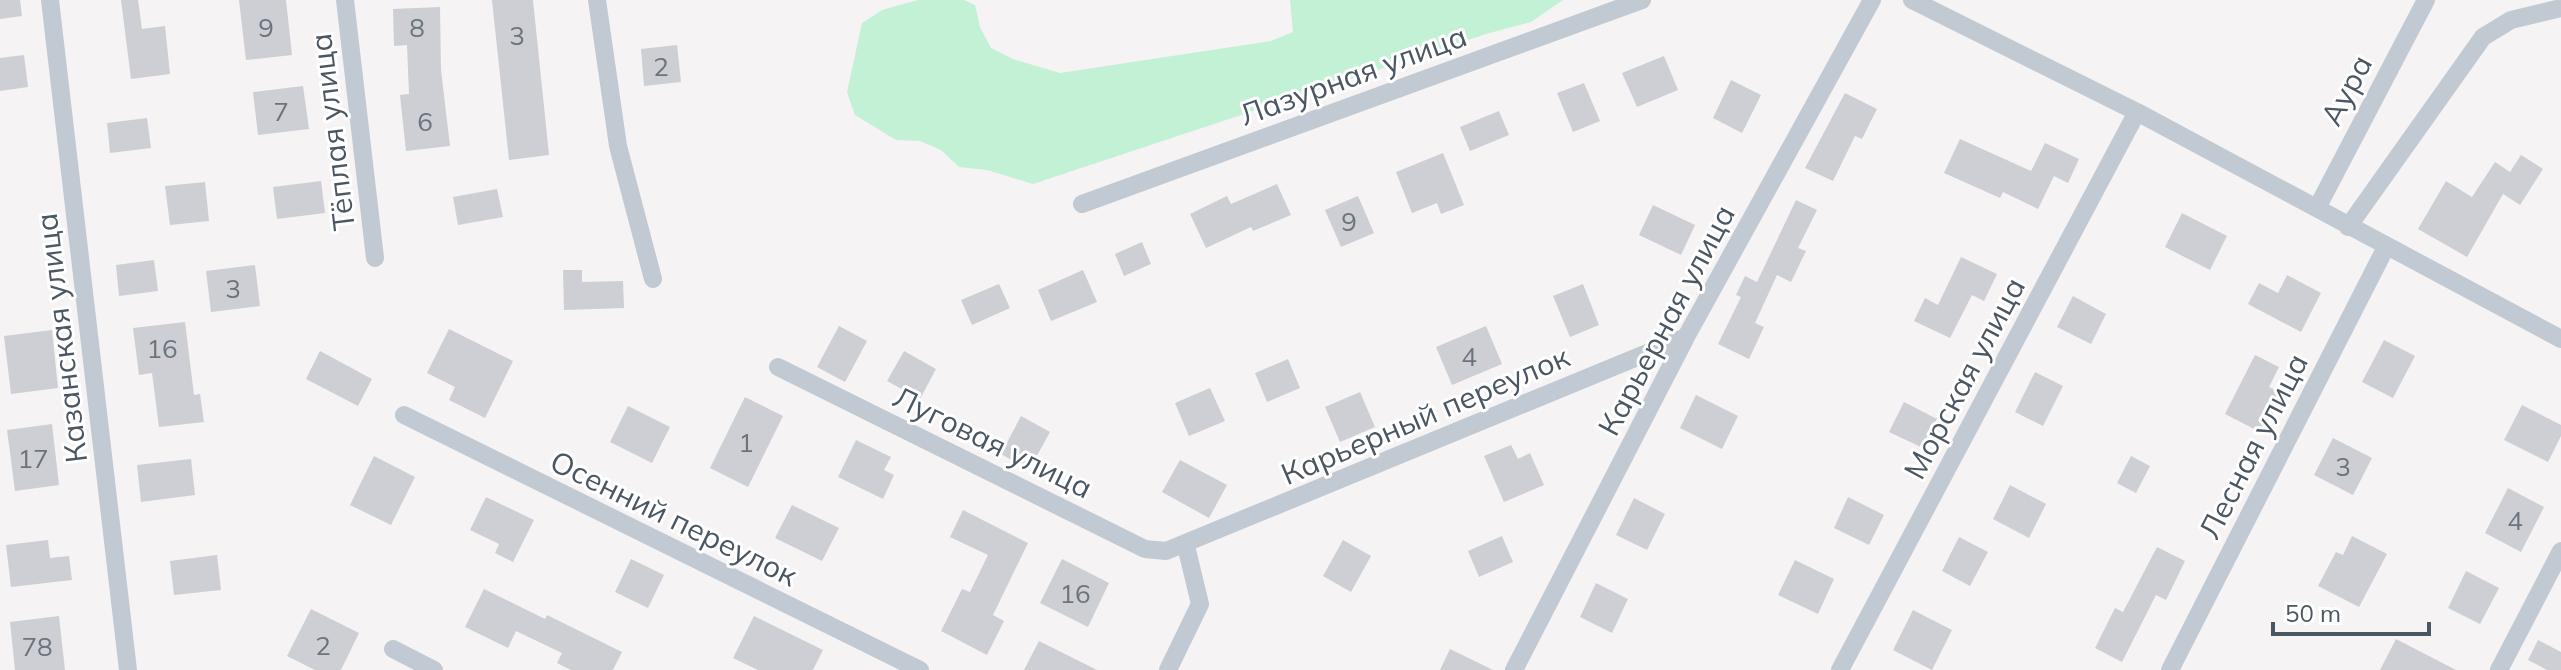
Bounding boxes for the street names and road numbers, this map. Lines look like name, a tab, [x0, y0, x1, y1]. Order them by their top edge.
street label: Лазурная улица	[1234, 16, 1472, 134]
street label: Тёплая улица	[301, 31, 363, 233]
street label: Аура	[2312, 48, 2380, 132]
street label: Карьерная улица	[1589, 198, 1743, 442]
street label: Казанская улица	[27, 211, 95, 465]
street label: Морская улица	[1895, 271, 2033, 485]
street label: Карьерный переулок	[1275, 337, 1576, 493]
street label: Лесная улица	[2190, 347, 2316, 545]
street label: Луговая улица	[887, 377, 1099, 507]
street label: Осенний переулок	[544, 442, 804, 595]

